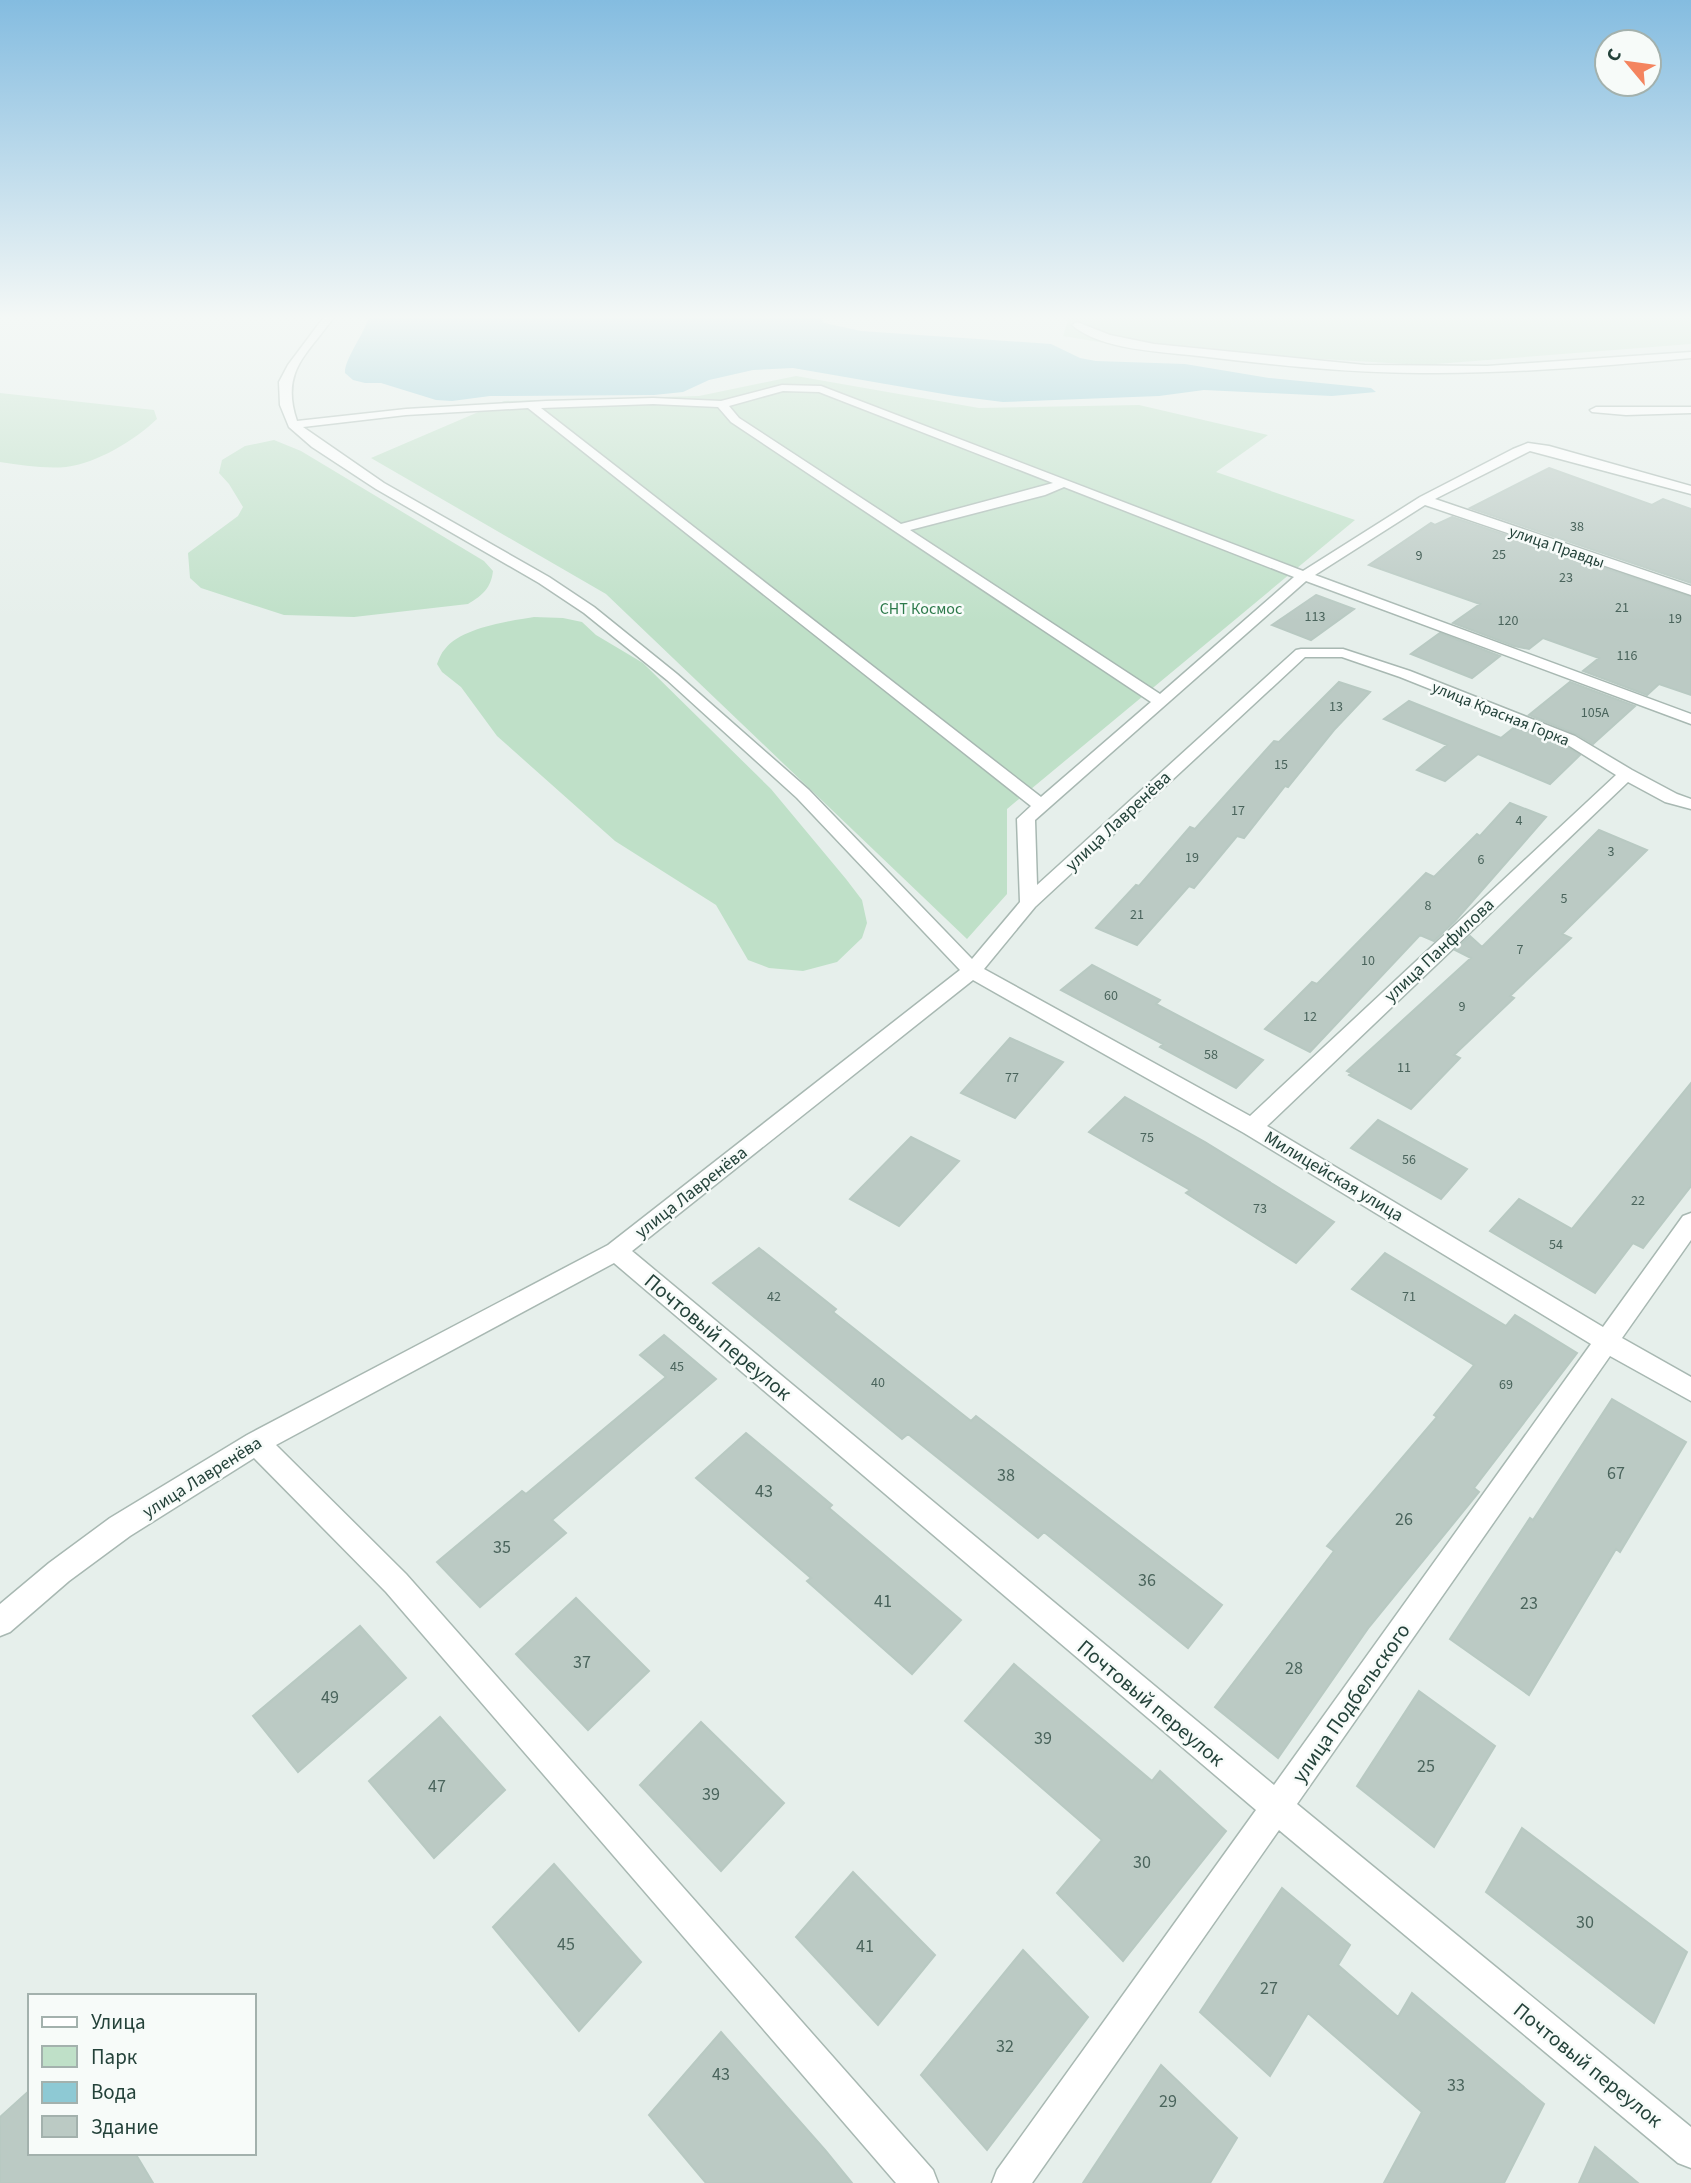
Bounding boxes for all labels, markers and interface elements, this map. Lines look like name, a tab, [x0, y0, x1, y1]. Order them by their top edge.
north arrow	[1593, 28, 1663, 98]
text: С	[1600, 44, 1629, 67]
house number: 38	[1570, 517, 1584, 537]
street label: улица Правды	[1506, 520, 1607, 574]
house number: 25	[1492, 545, 1506, 565]
house number: 9	[1416, 546, 1423, 566]
house number: 23	[1559, 568, 1573, 588]
park label: СНТ Космос	[880, 598, 962, 620]
house number: 21	[1615, 598, 1629, 618]
house number: 113	[1305, 607, 1325, 627]
house number: 19	[1668, 609, 1682, 629]
house number: 120	[1498, 611, 1518, 631]
house number: 116	[1617, 646, 1637, 666]
street label: улица Красная Горка	[1429, 676, 1573, 752]
house number: 13	[1329, 697, 1343, 717]
house number: 105А	[1581, 703, 1610, 723]
house number: 15	[1274, 755, 1288, 775]
street label: улица Лавренёва	[1060, 766, 1177, 877]
house number: 17	[1231, 801, 1245, 821]
house number: 4	[1516, 811, 1523, 831]
house number: 3	[1608, 842, 1615, 862]
house number: 19	[1185, 848, 1199, 868]
house number: 6	[1478, 850, 1485, 870]
house number: 5	[1561, 889, 1568, 909]
street label: улица Панфилова	[1379, 893, 1500, 1008]
house number: 8	[1425, 896, 1432, 916]
house number: 21	[1130, 905, 1144, 925]
house number: 7	[1517, 940, 1524, 960]
house number: 10	[1361, 951, 1375, 971]
house number: 60	[1104, 986, 1118, 1006]
house number: 9	[1459, 997, 1466, 1017]
house number: 12	[1303, 1007, 1317, 1027]
house number: 58	[1204, 1045, 1218, 1065]
house number: 11	[1397, 1058, 1411, 1078]
house number: 77	[1005, 1068, 1019, 1088]
street label: Милицейская улица	[1260, 1125, 1408, 1228]
house number: 75	[1140, 1128, 1154, 1148]
street label: улица Лавренёва	[630, 1141, 753, 1244]
house number: 56	[1402, 1150, 1416, 1170]
house number: 22	[1631, 1191, 1645, 1211]
house number: 73	[1253, 1199, 1267, 1219]
house number: 54	[1549, 1235, 1563, 1255]
street label: Почтовый переулок	[638, 1266, 799, 1408]
house number: 42	[767, 1287, 781, 1307]
house number: 71	[1402, 1287, 1416, 1307]
house number: 45	[670, 1357, 684, 1377]
house number: 40	[871, 1373, 885, 1393]
house number: 69	[1499, 1375, 1513, 1395]
street label: улица Лавренёва	[138, 1431, 267, 1524]
house number: 67	[1607, 1461, 1625, 1486]
house number: 38	[997, 1463, 1015, 1488]
house number: 43	[755, 1479, 773, 1504]
house number: 26	[1395, 1507, 1413, 1532]
house number: 35	[493, 1535, 511, 1560]
house number: 36	[1138, 1568, 1156, 1593]
house number: 41	[874, 1589, 892, 1614]
house number: 23	[1520, 1591, 1538, 1616]
street label: улица Подбельского	[1285, 1617, 1417, 1789]
street label: Почтовый переулок	[1071, 1632, 1232, 1774]
house number: 37	[573, 1650, 591, 1675]
house number: 28	[1285, 1656, 1303, 1681]
house number: 49	[321, 1685, 339, 1710]
house number: 39	[1034, 1726, 1052, 1751]
house number: 25	[1417, 1754, 1435, 1779]
house number: 47	[428, 1774, 446, 1799]
house number: 39	[702, 1782, 720, 1807]
house number: 30	[1133, 1850, 1151, 1875]
house number: 30	[1576, 1910, 1594, 1935]
house number: 45	[557, 1932, 575, 1957]
house number: 41	[856, 1934, 874, 1959]
house number: 27	[1260, 1976, 1278, 2001]
legend	[28, 1994, 256, 2155]
street label: Почтовый переулок	[1507, 1995, 1669, 2135]
text: Улица	[91, 2007, 146, 2037]
house number: 32	[996, 2034, 1014, 2059]
text: Парк	[91, 2042, 138, 2072]
house number: 43	[712, 2062, 730, 2087]
house number: 33	[1447, 2073, 1465, 2098]
text: Вода	[91, 2077, 137, 2107]
house number: 29	[1159, 2089, 1177, 2114]
text: Здание	[91, 2112, 159, 2142]

